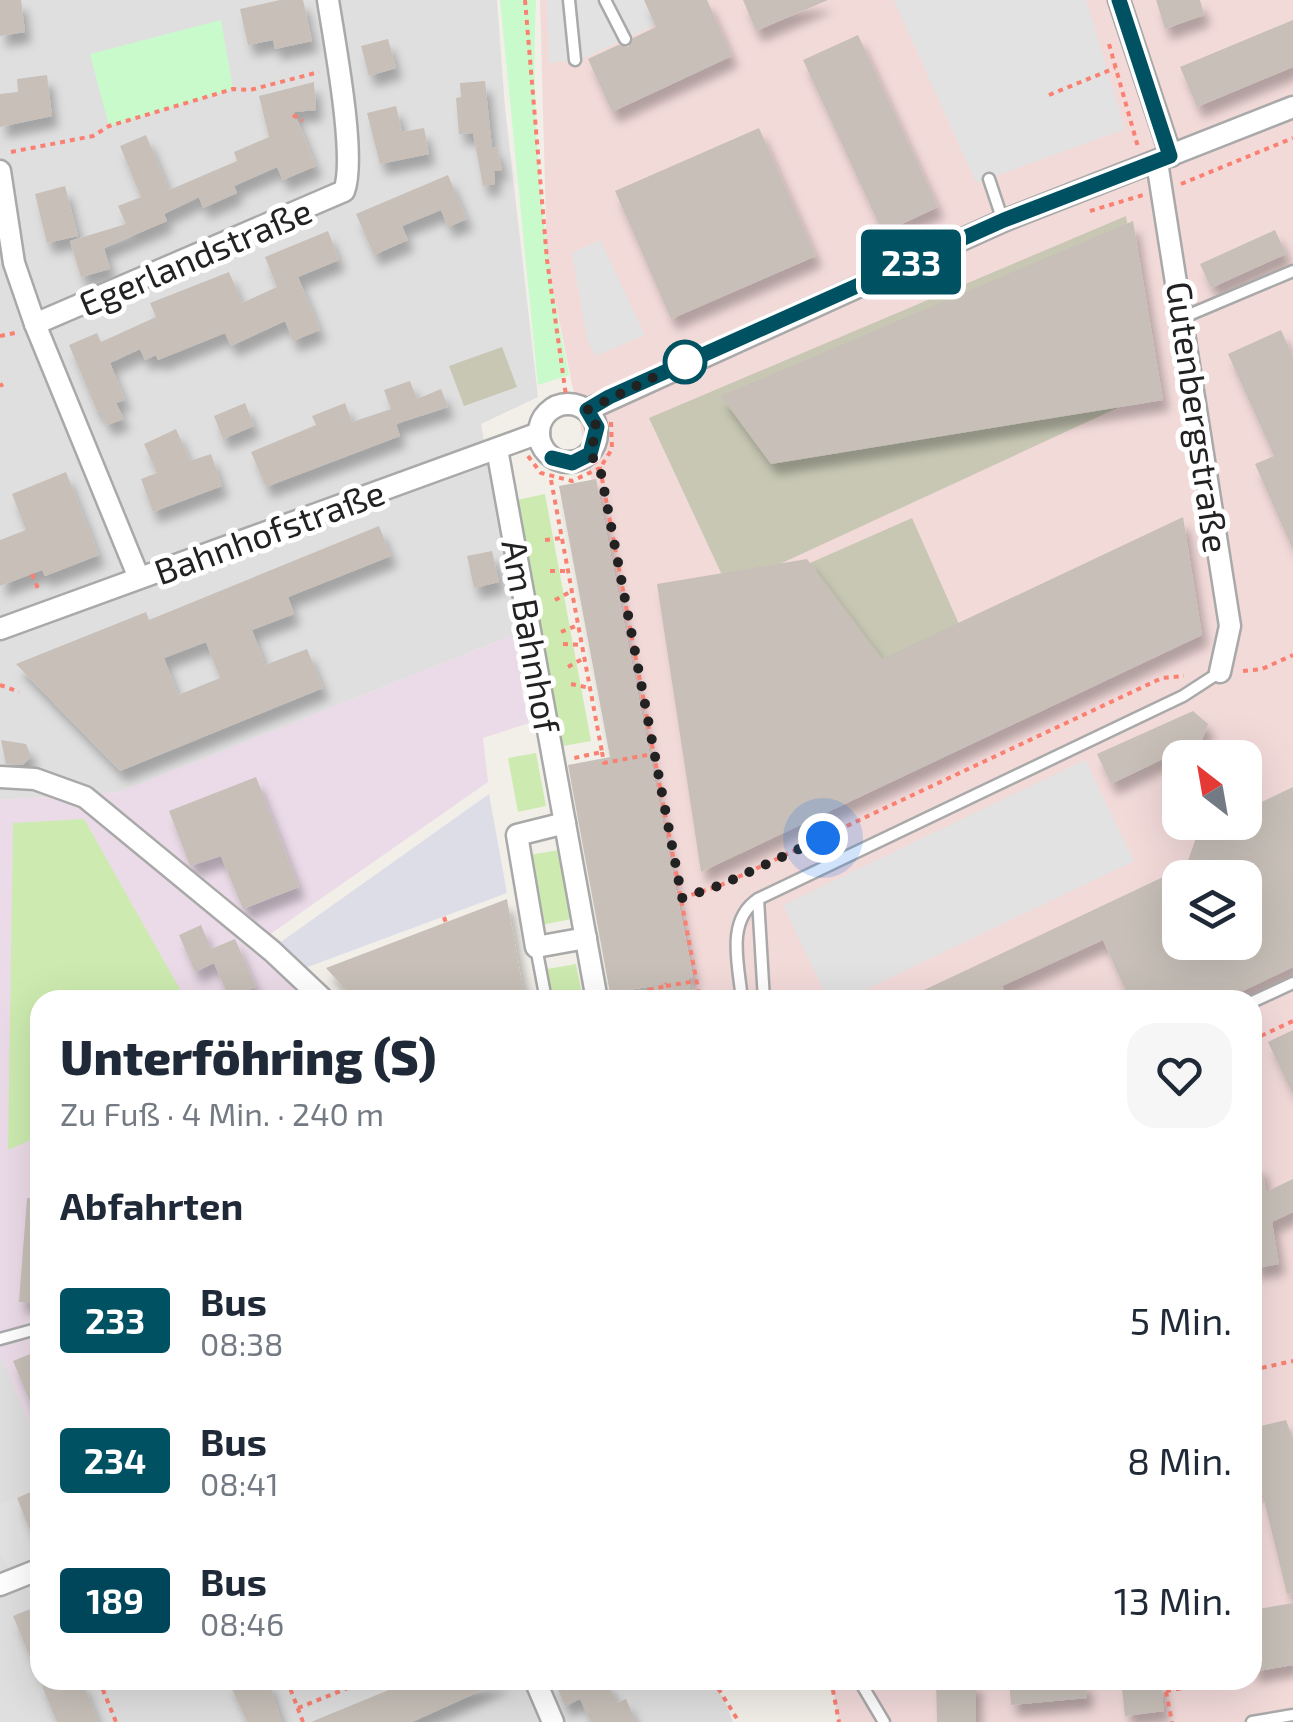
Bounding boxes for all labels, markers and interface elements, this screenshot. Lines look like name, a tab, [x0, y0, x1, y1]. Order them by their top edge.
street label: Egerlandstraße	[72, 188, 318, 324]
line badge: 233	[854, 230, 968, 294]
text: 233	[881, 241, 941, 283]
street label: Gutenbergstraße	[1159, 279, 1239, 555]
unlabelled marker	[664, 341, 706, 383]
street label: Bahnhofstraße	[148, 470, 390, 592]
street label: Am Bahnhof	[494, 536, 570, 736]
north arrow	[1162, 740, 1262, 840]
map controls	[1162, 740, 1262, 960]
your location	[798, 813, 848, 863]
button: layers	[1162, 860, 1262, 960]
button: heart	[1127, 1023, 1232, 1128]
text: Unterföhring (S)	[60, 1027, 436, 1085]
text: Zu Fuß · 4 Min. · 240 m	[60, 1094, 384, 1132]
text: Abfahrten	[60, 1182, 243, 1228]
text: Bus	[200, 1278, 267, 1324]
text: 5 Min.	[1130, 1297, 1232, 1343]
text: 233	[85, 1299, 145, 1341]
text: 08:38	[200, 1324, 284, 1362]
text: Bus	[200, 1418, 267, 1464]
text: 8 Min.	[1127, 1437, 1232, 1483]
text: 234	[84, 1439, 146, 1481]
text: 08:41	[200, 1464, 279, 1502]
text: Bus	[200, 1558, 267, 1604]
text: 13 Min.	[1114, 1577, 1232, 1623]
text: 189	[86, 1579, 144, 1621]
text: 08:46	[200, 1604, 284, 1642]

